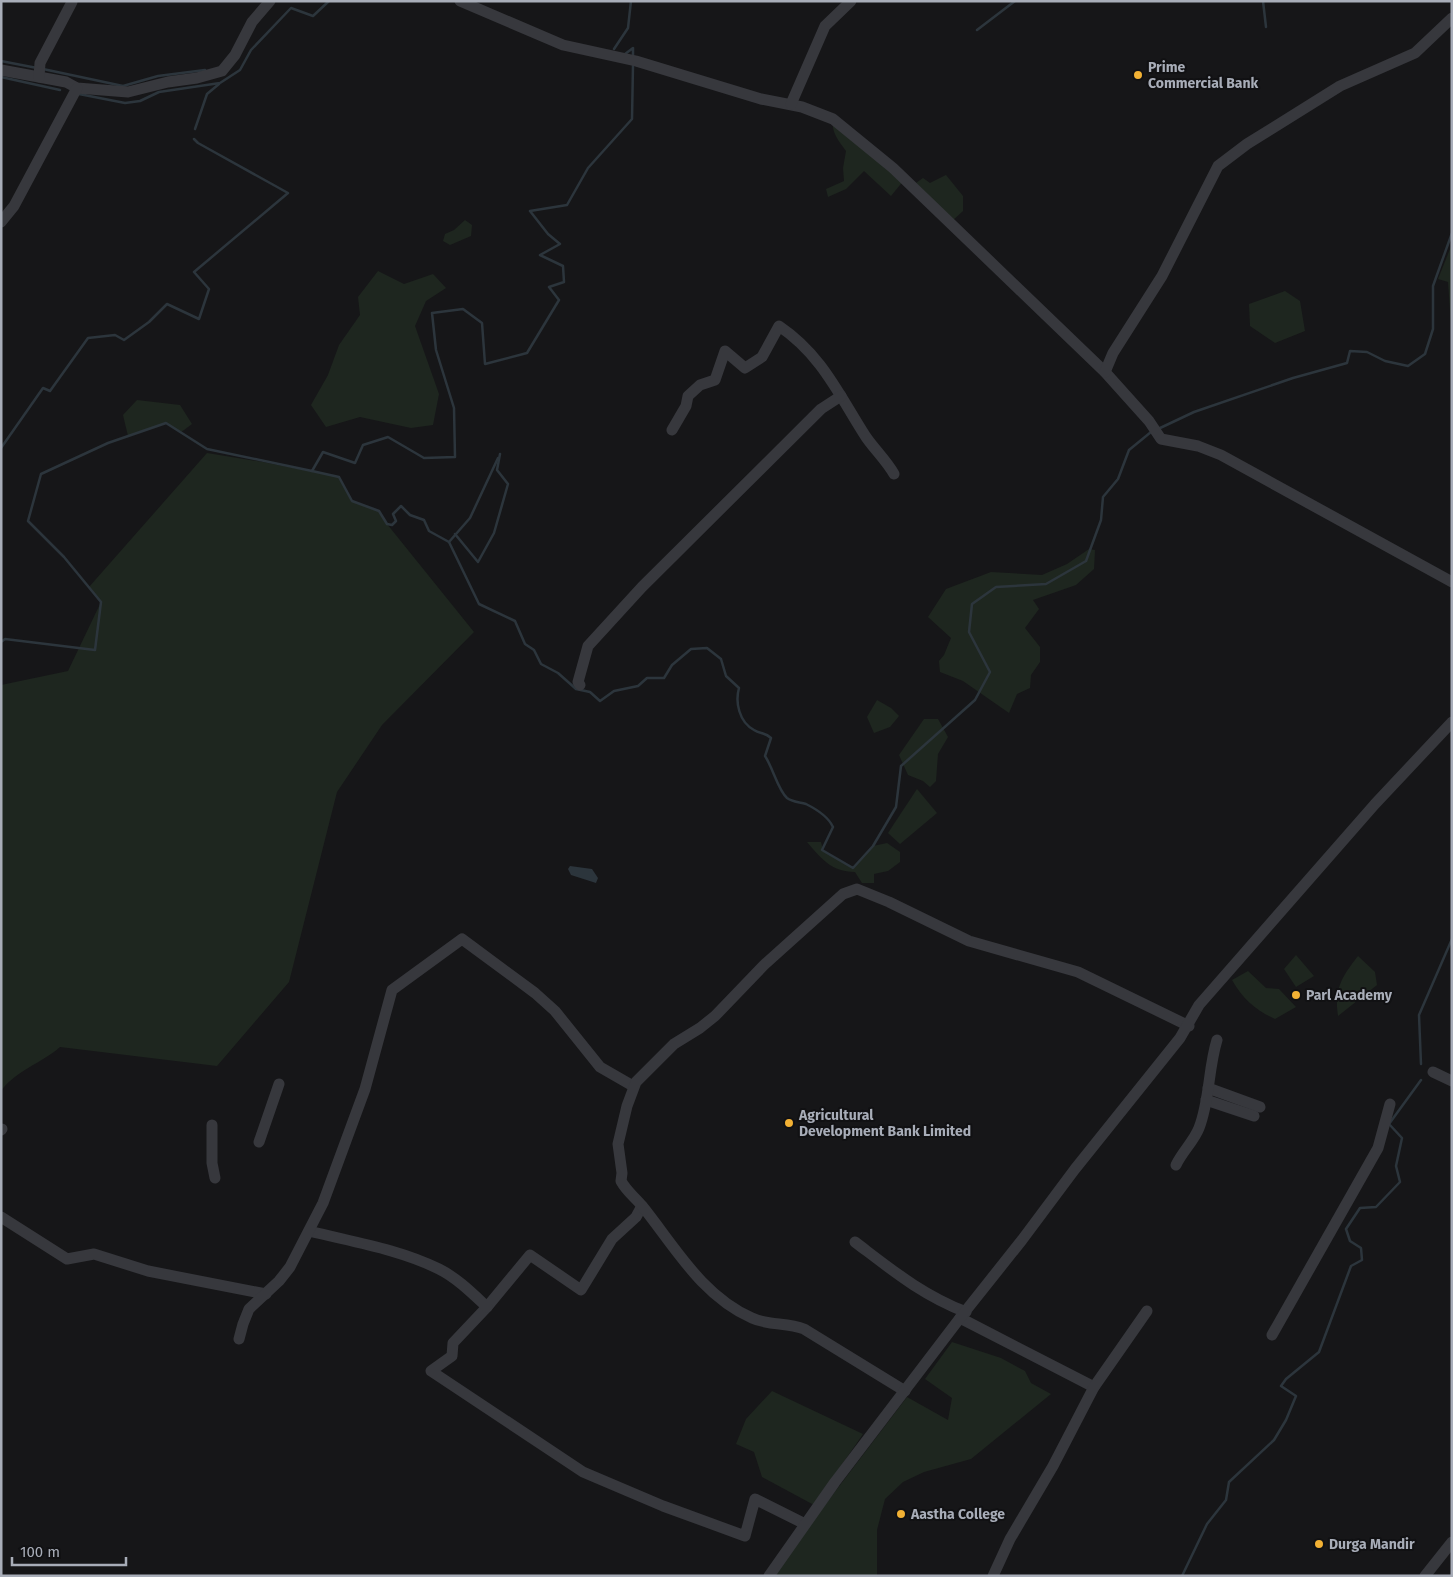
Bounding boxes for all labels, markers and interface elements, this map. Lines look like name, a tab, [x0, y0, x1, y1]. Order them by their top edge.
place label: Prime Commercial Bank	[1148, 59, 1259, 92]
marker: Prime Commercial Bank	[1132, 69, 1144, 81]
place label: Parl Academy	[1306, 987, 1393, 1004]
marker: Parl Academy	[1290, 989, 1302, 1001]
place label: Agricultural Development Bank Limited	[798, 1107, 971, 1140]
marker: Agricultural Development Bank Limited	[783, 1117, 795, 1129]
place label: Aastha College	[910, 1506, 1005, 1523]
marker: Aastha College	[895, 1508, 907, 1520]
scale bar	[12, 1534, 126, 1566]
place label: Durga Mandir	[1329, 1536, 1415, 1553]
marker: Durga Mandir	[1313, 1538, 1325, 1550]
text: 100 m	[20, 1543, 60, 1561]

